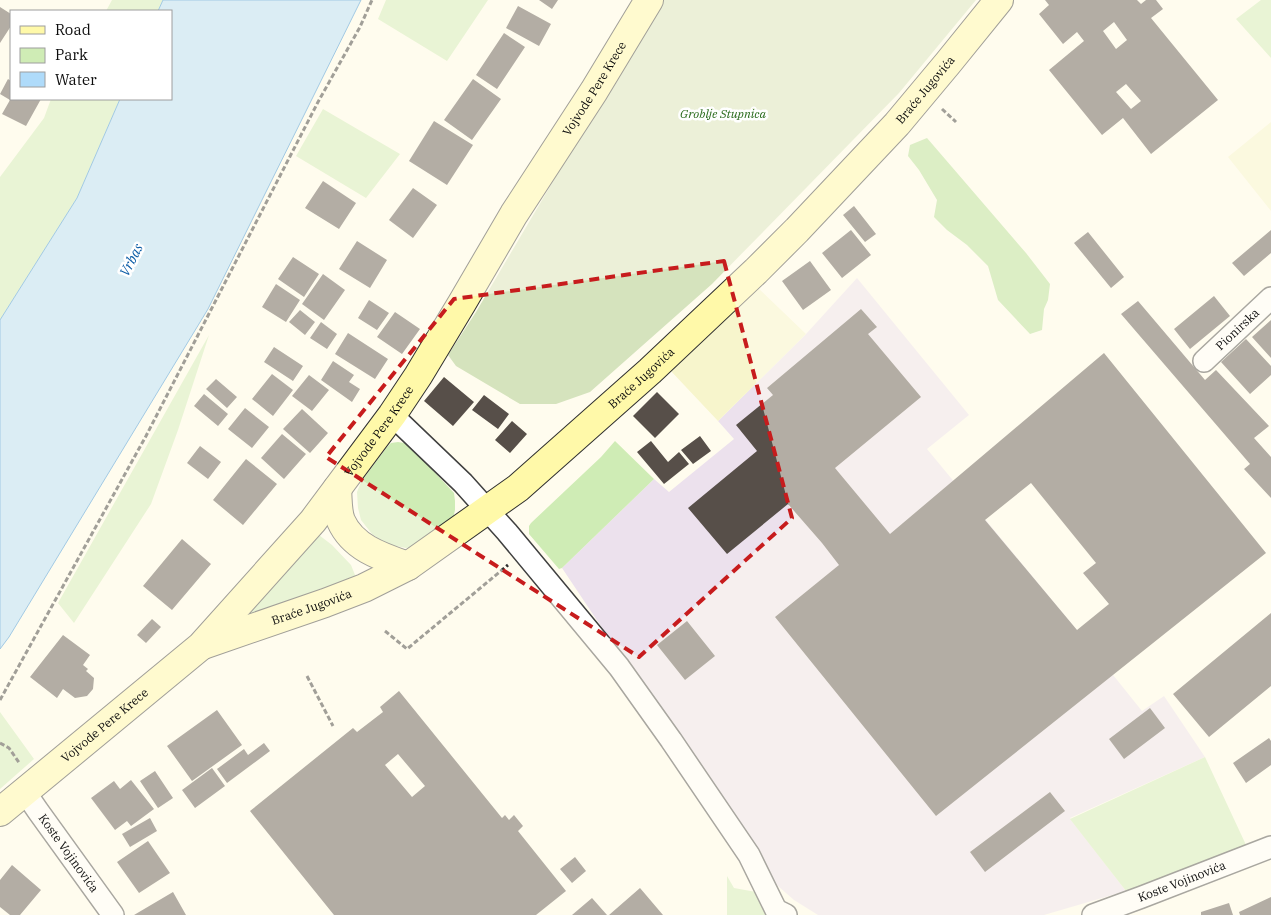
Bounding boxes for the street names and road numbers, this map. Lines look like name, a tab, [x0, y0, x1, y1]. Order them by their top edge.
street label: Vojvode Pere Krece	[559, 38, 629, 138]
street label: Braće Jugovića	[892, 52, 958, 127]
street label: Pionirska	[1212, 305, 1262, 353]
street label: Braće Jugovića	[605, 344, 678, 412]
street label: Vojvode Pere Krece	[341, 383, 416, 479]
street label: Braće Jugovića	[269, 585, 354, 628]
street label: Vojvode Pere Krece	[58, 685, 151, 765]
street label: Koste Vojinovića	[36, 811, 102, 895]
street label: Koste Vojinovića	[1136, 857, 1228, 905]

